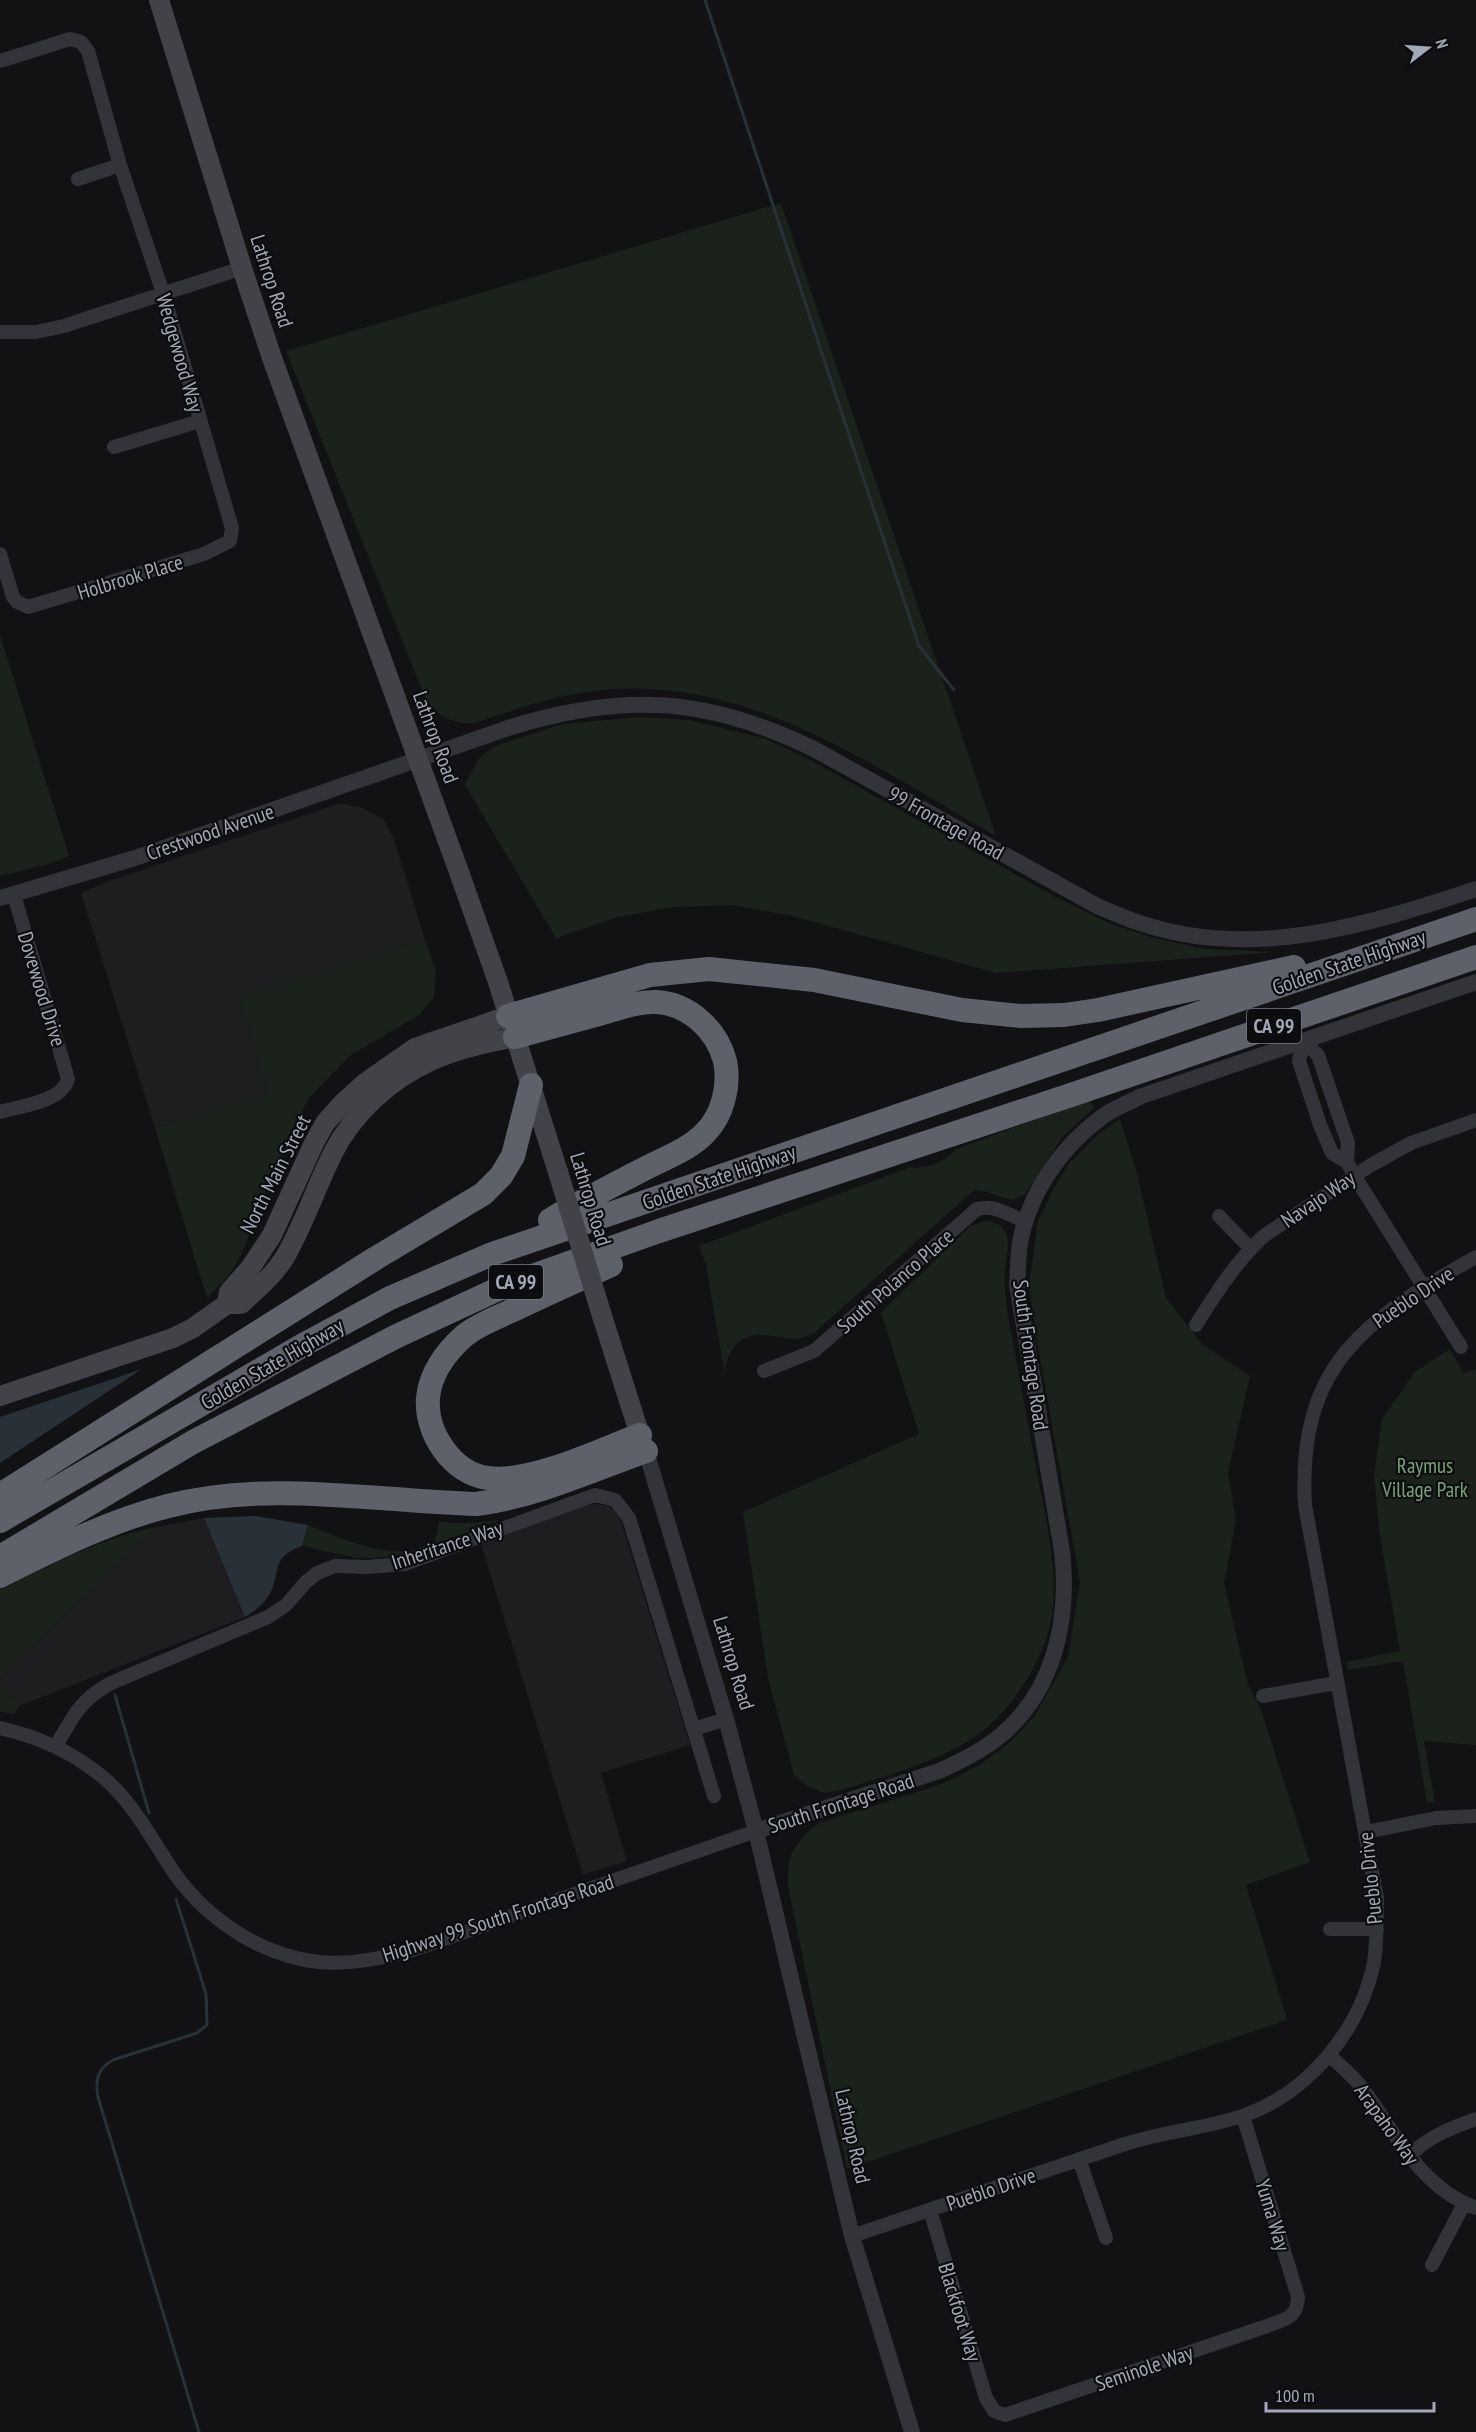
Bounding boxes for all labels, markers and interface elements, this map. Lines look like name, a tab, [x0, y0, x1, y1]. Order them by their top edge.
north arrow	[1398, 18, 1458, 78]
text: N	[1432, 37, 1453, 51]
street label: Lathrop Road	[244, 231, 300, 331]
street label: Wedgewood Way	[150, 291, 210, 415]
street label: Holbrook Place	[74, 548, 186, 606]
street label: Lathrop Road	[407, 687, 465, 787]
street label: 99 Frontage Road	[883, 780, 1009, 866]
street label: Crestwood Avenue	[143, 798, 277, 866]
street label: Golden State Highway	[1269, 923, 1429, 1001]
street label: Dovewood Drive	[12, 928, 72, 1050]
road number: CA 99	[1247, 1009, 1301, 1043]
street label: North Main Street	[234, 1110, 317, 1238]
street label: Golden State Highway	[639, 1138, 799, 1216]
street label: Lathrop Road	[564, 1149, 618, 1249]
street label: Navajo Way	[1276, 1164, 1360, 1234]
street label: South Polanco Place	[831, 1223, 959, 1339]
street label: Pueblo Drive	[1367, 1260, 1459, 1334]
road number: CA 99	[489, 1265, 543, 1299]
street label: South Frontage Road	[1007, 1278, 1055, 1432]
street label: Golden State Highway	[196, 1312, 348, 1416]
park label: Raymus Village Park	[1381, 1452, 1468, 1503]
street label: Inheritance Way	[388, 1514, 506, 1576]
street label: Lathrop Road	[707, 1613, 761, 1713]
street label: South Frontage Road	[765, 1767, 917, 1839]
street label: Pueblo Drive	[1352, 1831, 1388, 1925]
street label: Highway 99 South Frontage Road	[379, 1868, 617, 1968]
street label: Arapaho Way	[1349, 2078, 1426, 2170]
street label: Lathrop Road	[829, 2086, 877, 2186]
street label: Pueblo Drive	[943, 2161, 1039, 2217]
street label: Yuma Way	[1249, 2176, 1297, 2254]
street label: Blackfoot Way	[932, 2259, 988, 2365]
street label: Seminole Way	[1092, 2339, 1197, 2397]
scale bar	[1266, 2375, 1434, 2413]
text: 100 m	[1275, 2384, 1315, 2407]

